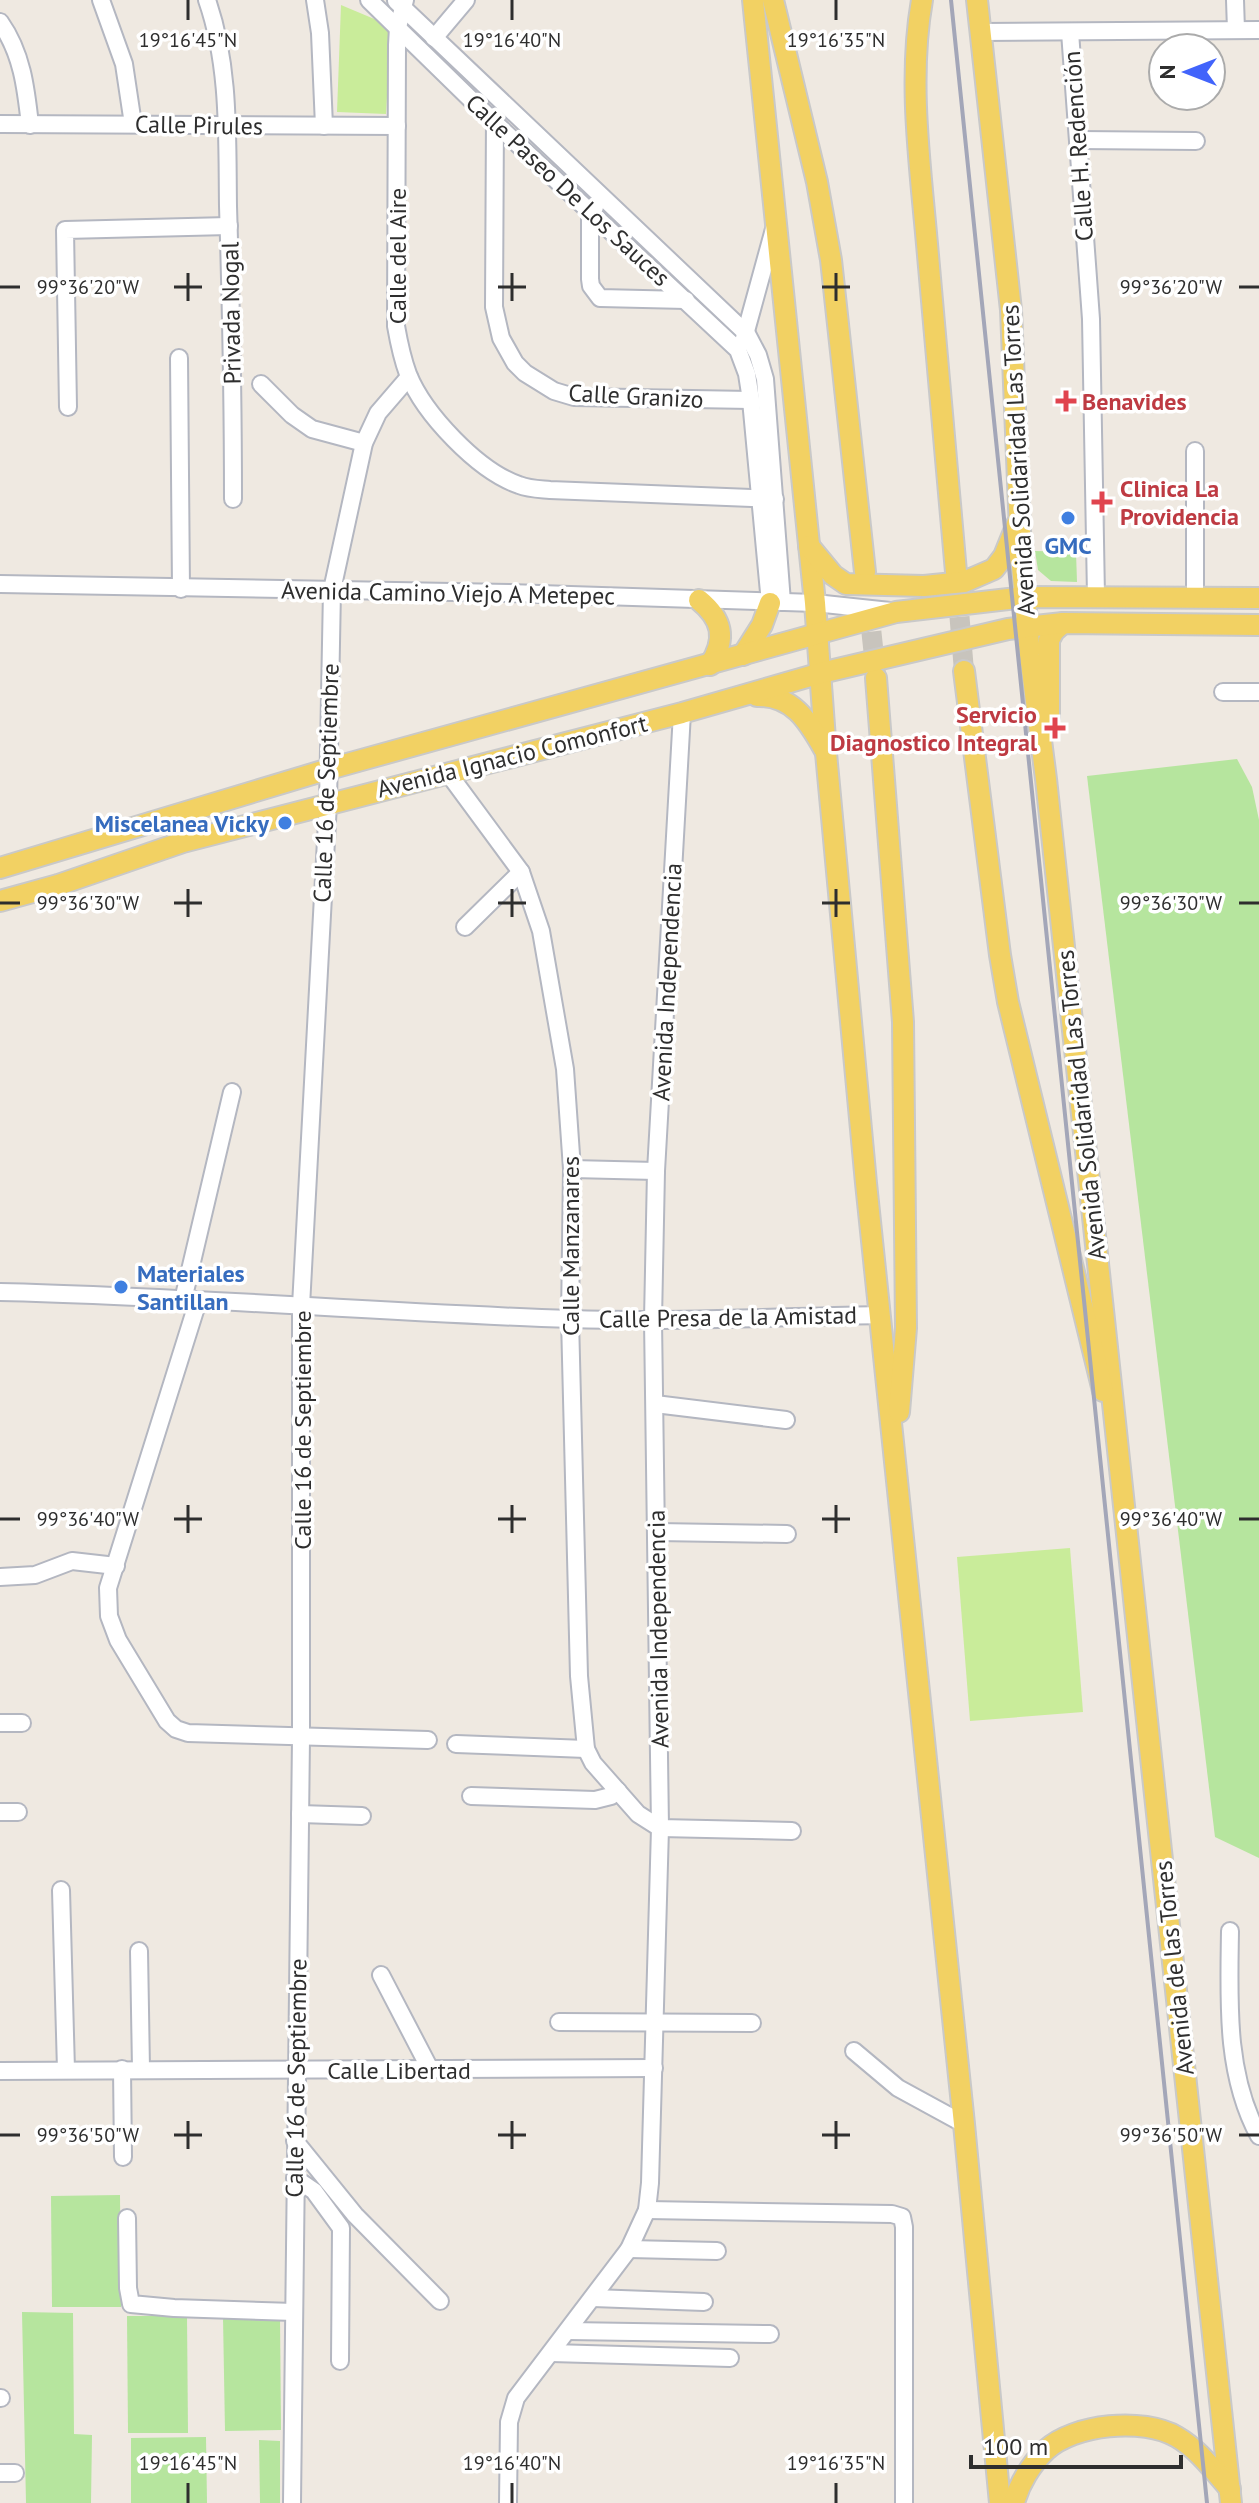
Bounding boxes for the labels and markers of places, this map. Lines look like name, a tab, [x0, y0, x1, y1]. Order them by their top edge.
place label: Benavides	[1082, 386, 1187, 417]
marker: Benavides	[1057, 392, 1075, 410]
place label: Clinica La Providencia	[1120, 473, 1239, 532]
marker: Clinica La Providencia	[1091, 491, 1113, 513]
marker: GMC	[1059, 509, 1077, 527]
place label: GMC	[1044, 530, 1092, 561]
place label: Servicio Diagnostico Integral	[830, 699, 1038, 758]
marker: Servicio Diagnostico Integral	[1044, 717, 1066, 739]
place label: Miscelanea Vicky	[95, 808, 270, 839]
marker: Miscelanea Vicky	[276, 814, 294, 832]
place label: Materiales Santillan	[137, 1258, 245, 1317]
marker: Materiales Santillan	[112, 1278, 130, 1296]

